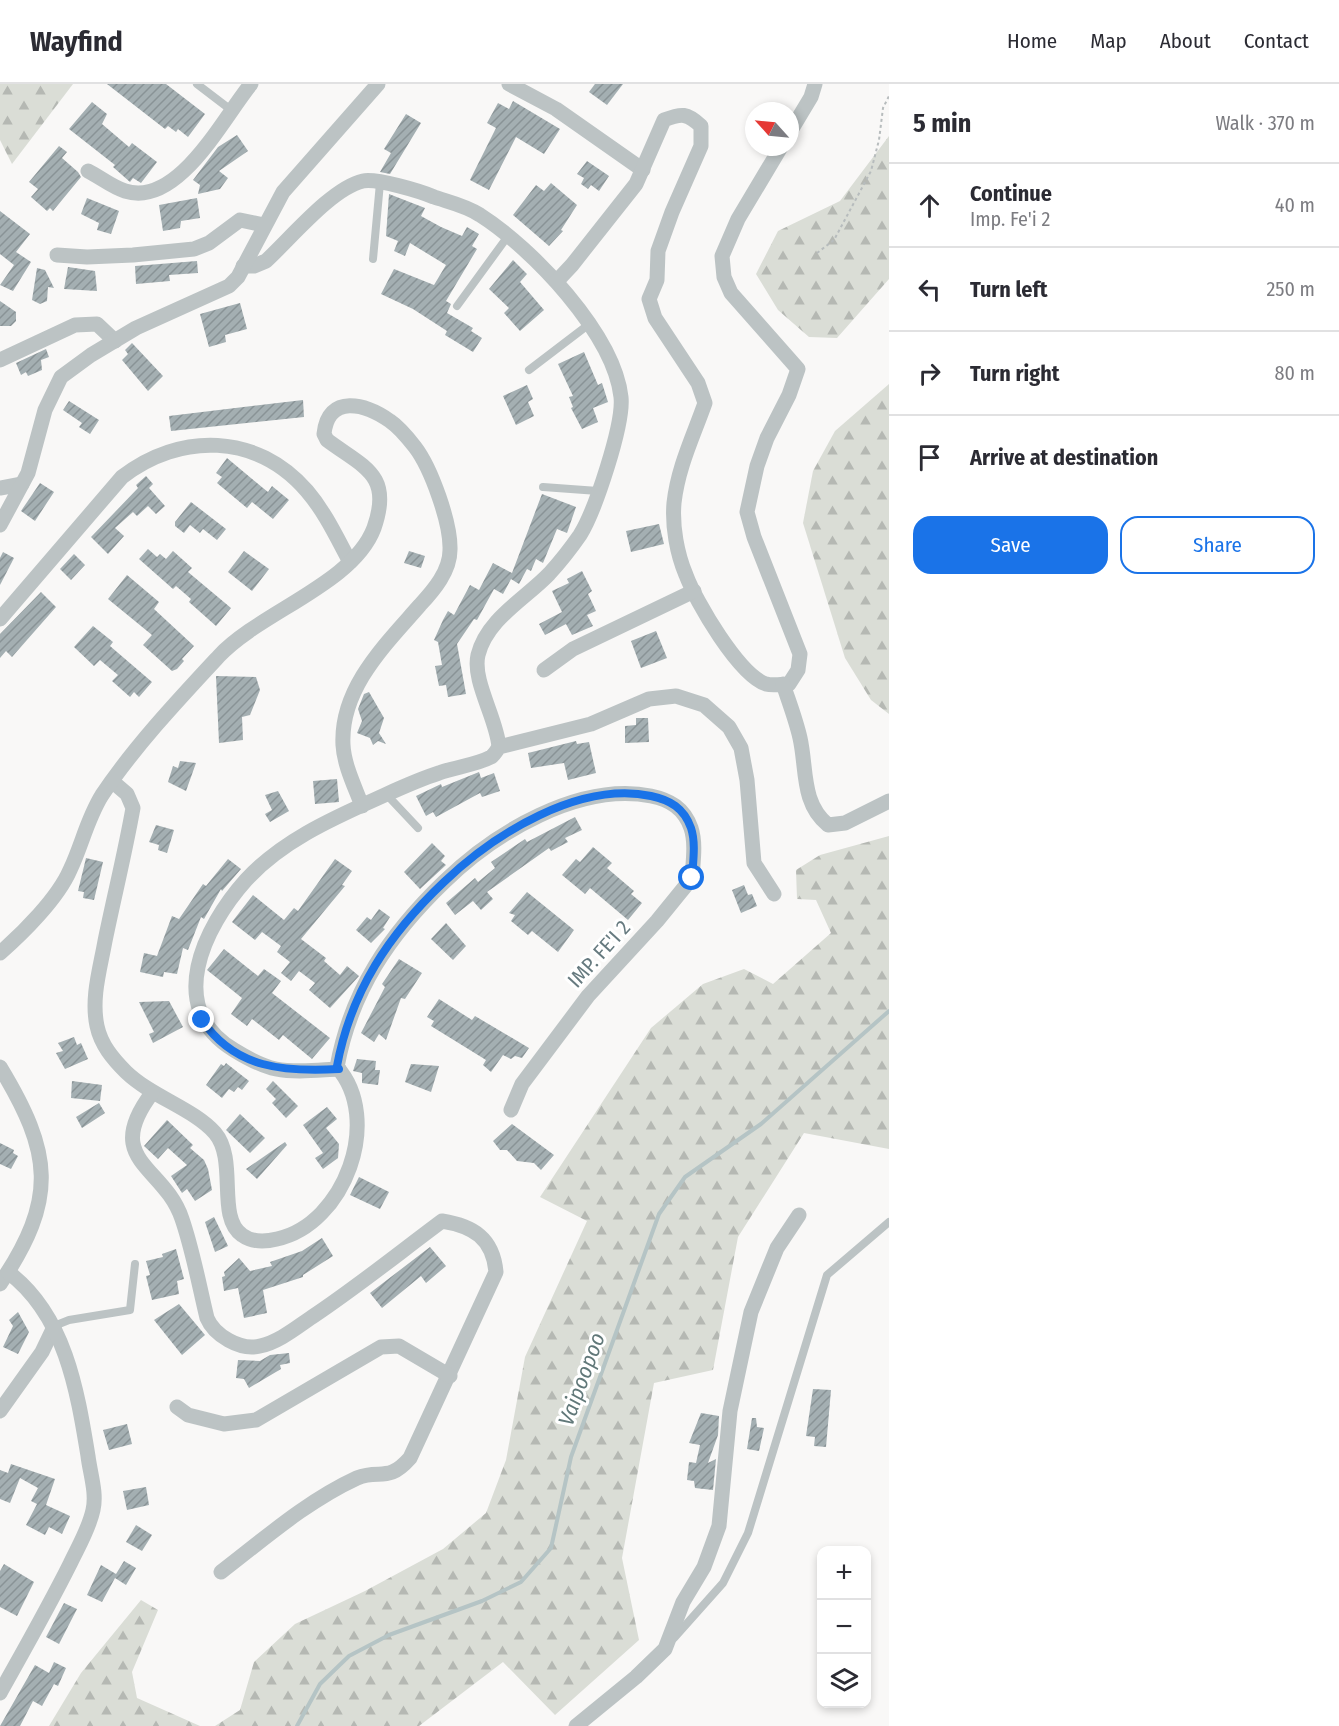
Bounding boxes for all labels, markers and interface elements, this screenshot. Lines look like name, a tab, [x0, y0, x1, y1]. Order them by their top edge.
text: Wayfind	[30, 25, 123, 58]
text: Home	[1007, 28, 1057, 54]
text: Map	[1090, 28, 1127, 54]
text: About	[1160, 28, 1211, 54]
text: Contact	[1244, 28, 1309, 54]
north arrow	[745, 102, 799, 156]
text: 5 min	[913, 108, 971, 139]
text: Walk · 370 m	[1215, 111, 1315, 135]
text: Continue	[970, 180, 1052, 207]
icon: ahead	[913, 189, 946, 222]
text: 40 m	[1275, 193, 1315, 217]
text: Imp. Fe'i 2	[970, 207, 1050, 231]
icon: left	[913, 273, 946, 306]
text: Turn left	[970, 276, 1048, 303]
text: 250 m	[1267, 277, 1315, 301]
icon: right	[913, 357, 946, 390]
text: Turn right	[970, 360, 1059, 387]
text: 80 m	[1275, 361, 1315, 385]
icon: arrive	[913, 441, 946, 474]
text: Arrive at destination	[970, 444, 1158, 471]
button: Save	[913, 516, 1108, 574]
button: Share	[1120, 516, 1315, 574]
route start	[678, 864, 704, 890]
street label: IMP. FE'I 2	[562, 915, 636, 993]
route end	[188, 1006, 214, 1032]
water label: Vaipoopoo	[552, 1329, 611, 1429]
map controls	[817, 1546, 871, 1708]
button: +	[817, 1546, 871, 1600]
button: −	[817, 1600, 871, 1654]
button: layers	[817, 1654, 871, 1708]

